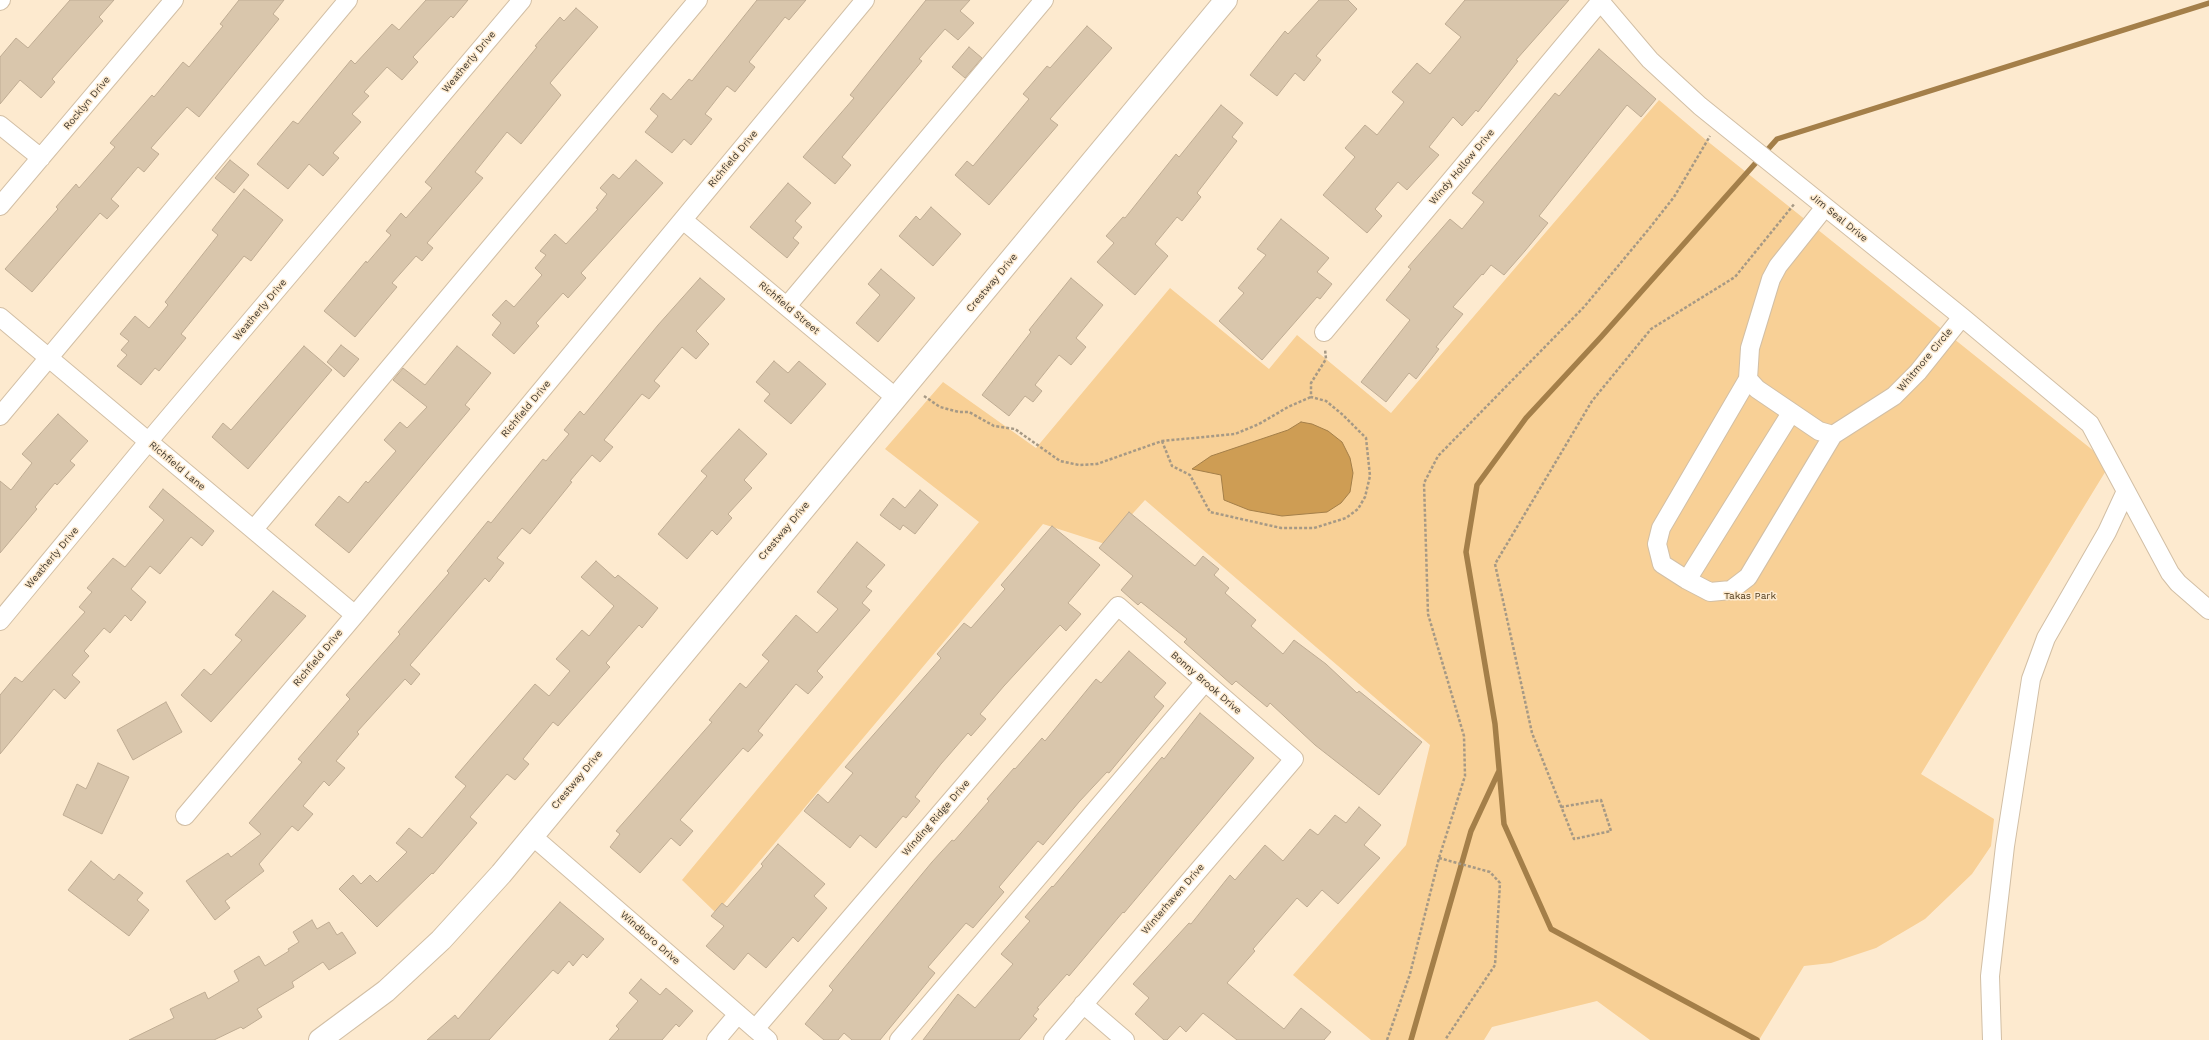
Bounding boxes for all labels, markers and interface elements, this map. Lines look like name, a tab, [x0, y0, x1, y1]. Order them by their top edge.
street label: Weatherly Drive	[440, 29, 498, 95]
street label: Rocklyn Drive	[61, 74, 113, 132]
street label: Windy Hollow Drive	[1427, 127, 1497, 207]
street label: Richfield Drive	[706, 128, 760, 190]
street label: Jim Seal Drive	[1808, 191, 1870, 245]
street label: Crestway Drive	[964, 251, 1020, 315]
street label: Weatherly Drive	[231, 277, 289, 343]
street label: Richfield Street	[756, 279, 822, 337]
street label: Whitmore Circle	[1895, 326, 1955, 394]
street label: Richfield Drive	[499, 378, 553, 440]
street label: Richfield Lane	[146, 439, 208, 493]
street label: Crestway Drive	[756, 499, 812, 563]
street label: Weatherly Drive	[23, 525, 81, 591]
park label: Takas Park	[1724, 590, 1776, 602]
street label: Richfield Drive	[291, 627, 345, 689]
street label: Bonny Brook Drive	[1168, 649, 1244, 717]
street label: Crestway Drive	[549, 748, 605, 812]
street label: Winding Ridge Drive	[900, 777, 972, 859]
street label: Winterhaven Drive	[1139, 861, 1207, 937]
street label: Windboro Drive	[618, 909, 682, 967]

